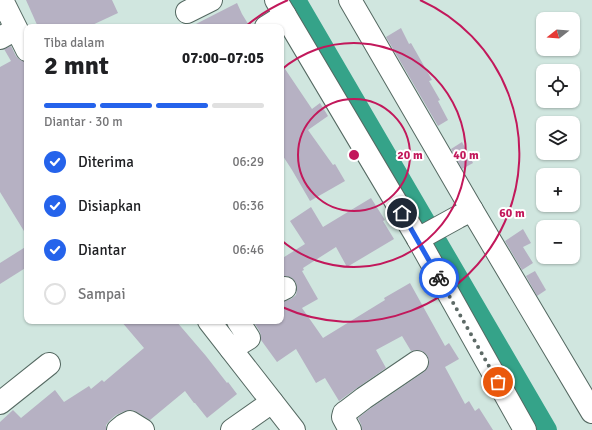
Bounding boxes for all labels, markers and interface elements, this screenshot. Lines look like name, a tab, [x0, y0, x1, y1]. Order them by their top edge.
north arrow	[536, 12, 580, 56]
map controls	[536, 12, 580, 264]
text: Tiba dalam	[44, 35, 105, 51]
text: 07:00–07:05	[182, 49, 264, 67]
text: 2 mnt	[44, 50, 109, 82]
button: locate	[536, 64, 580, 108]
text: Diantar · 30 m	[44, 114, 123, 130]
button: layers	[536, 116, 580, 160]
centre of rings	[347, 148, 361, 162]
text: 20 m	[397, 148, 423, 163]
text: 40 m	[453, 148, 479, 163]
icon: check	[44, 151, 66, 173]
text: Diterima	[78, 153, 134, 171]
text: 06:29	[232, 154, 264, 170]
button: +	[536, 168, 580, 212]
icon: check	[44, 195, 66, 217]
pin	[385, 196, 419, 230]
text: Disiapkan	[78, 197, 141, 215]
text: 06:36	[232, 198, 264, 214]
icon: home	[391, 202, 413, 224]
text: 60 m	[499, 206, 525, 221]
button: −	[536, 220, 580, 264]
icon: check	[44, 239, 66, 261]
text: Diantar	[78, 241, 126, 259]
text: 06:46	[232, 242, 264, 258]
courier	[419, 258, 459, 298]
icon: bike	[428, 267, 450, 289]
text: Sampai	[78, 285, 126, 303]
pin	[481, 365, 515, 399]
icon: bag	[487, 371, 509, 393]

